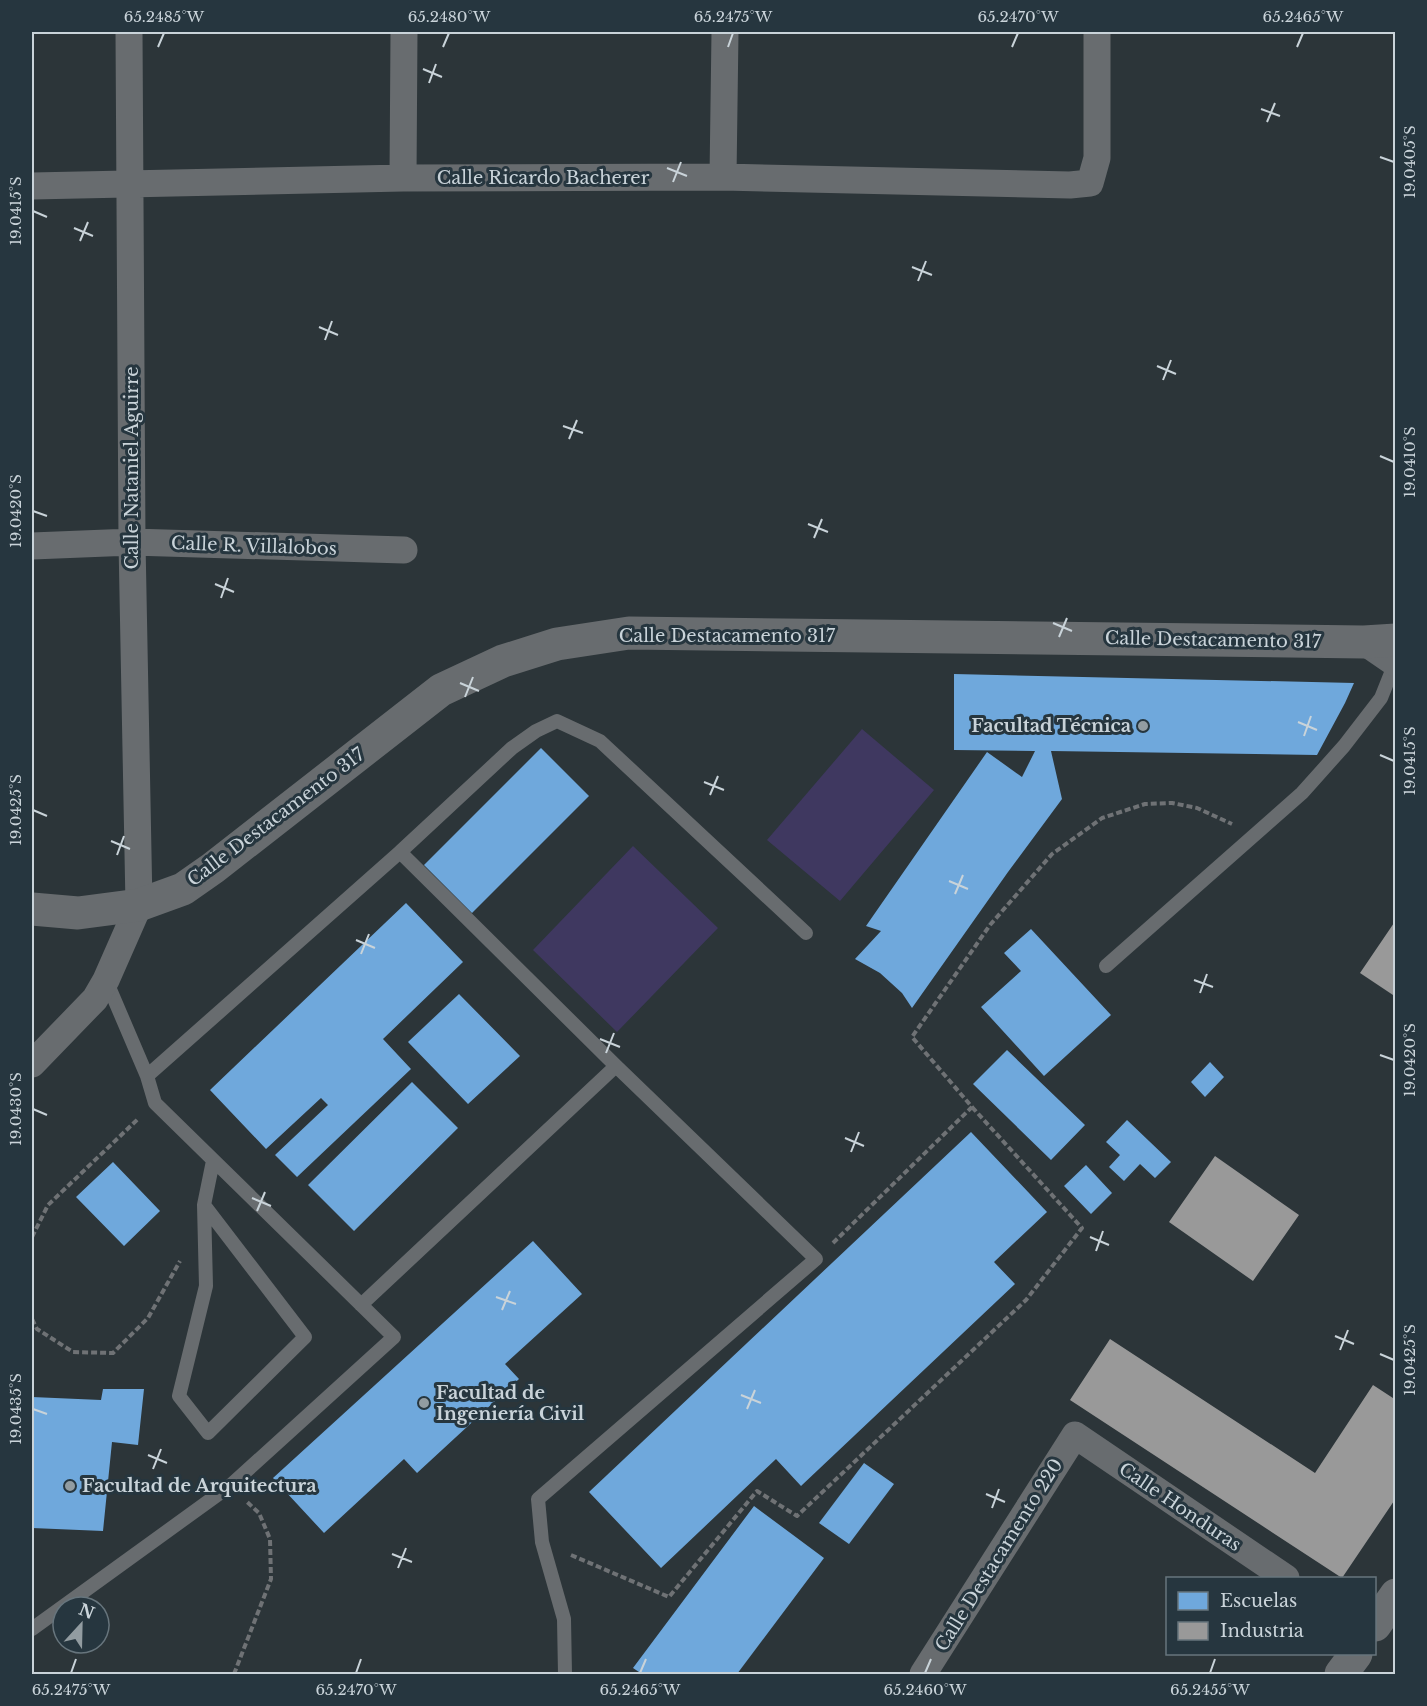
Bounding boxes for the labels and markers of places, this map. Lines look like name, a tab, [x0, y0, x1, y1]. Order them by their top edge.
place label: Facultad Técnica	[971, 715, 1132, 737]
marker: Facultad Técnica	[1136, 719, 1150, 733]
place label: Facultad de Ingeniería Civil	[436, 1382, 585, 1425]
marker: Facultad de Ingeniería Civil	[417, 1396, 431, 1410]
place label: Facultad de Arquitectura	[82, 1475, 317, 1497]
marker: Facultad de Arquitectura	[63, 1479, 77, 1493]

